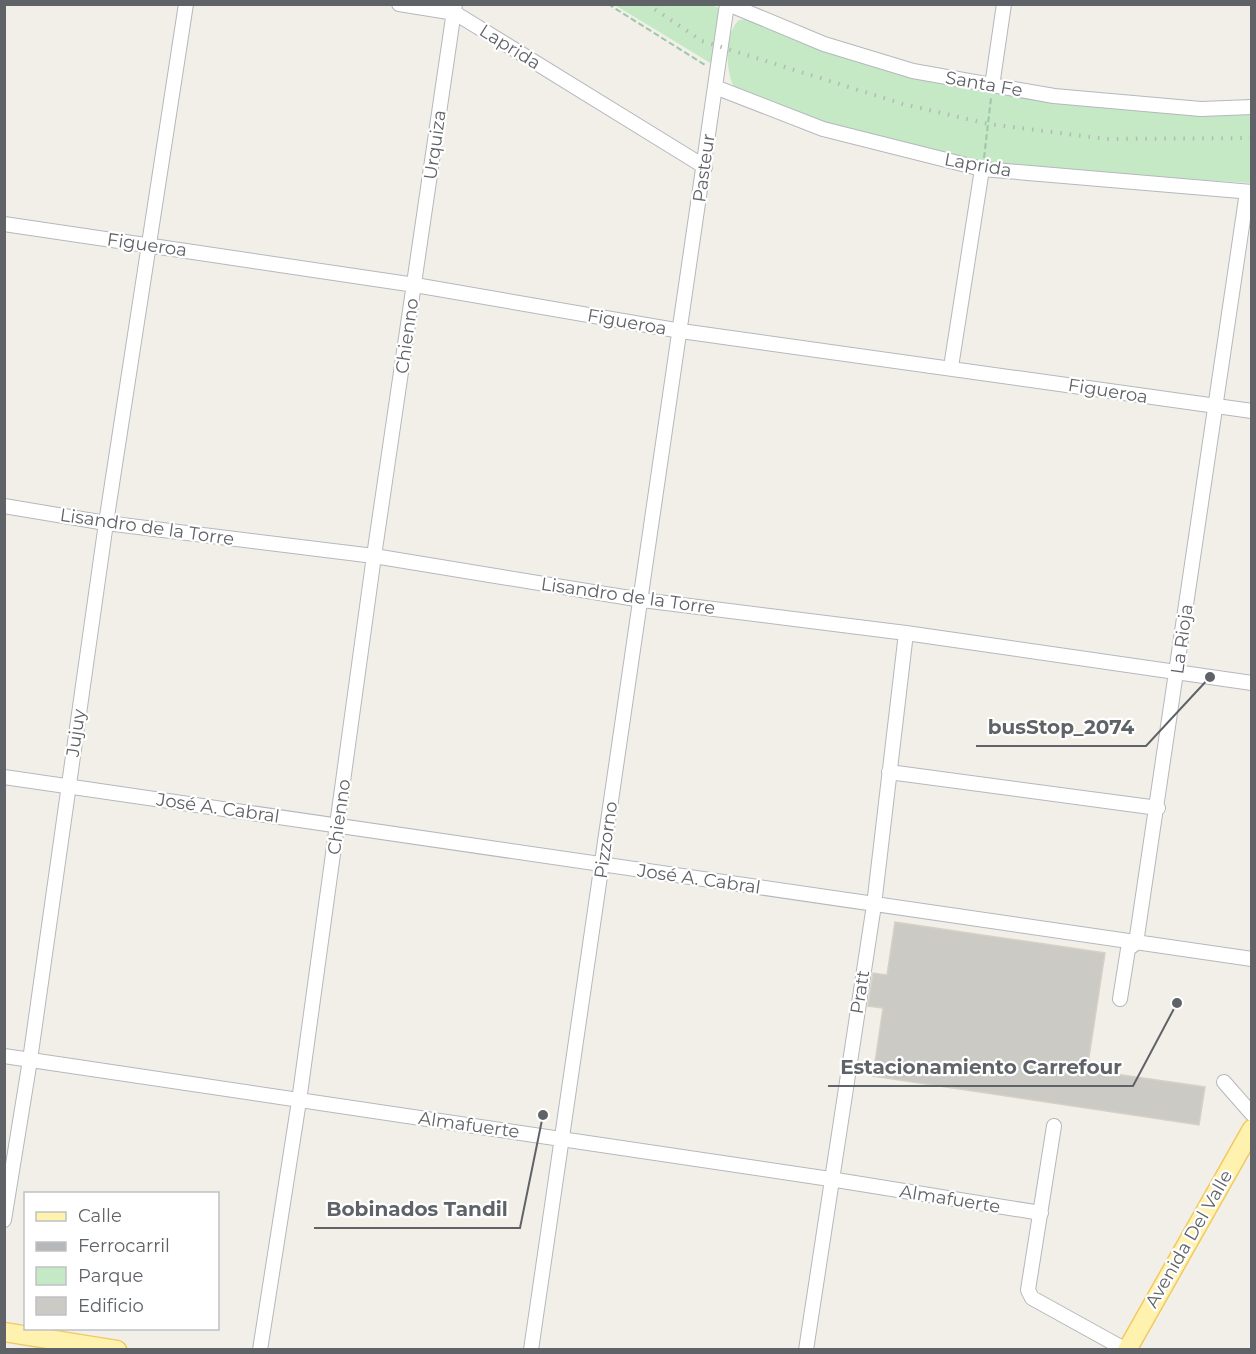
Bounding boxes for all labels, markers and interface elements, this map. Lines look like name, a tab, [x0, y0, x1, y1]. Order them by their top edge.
street label: Laprida	[475, 20, 545, 74]
street label: Santa Fe	[944, 66, 1024, 102]
street label: Urquiza	[419, 109, 451, 181]
street label: Pasteur	[688, 132, 720, 204]
street label: Laprida	[943, 148, 1013, 182]
street label: Figueroa	[106, 229, 188, 261]
street label: Chienno	[391, 297, 423, 375]
street label: Figueroa	[586, 304, 668, 340]
street label: Figueroa	[1067, 374, 1149, 408]
street label: Lisandro de la Torre	[58, 504, 236, 550]
street label: Lisandro de la Torre	[539, 573, 717, 619]
street label: La Rioja	[1166, 603, 1198, 675]
street label: Jujuy	[62, 708, 90, 759]
callout: busStop_2074	[976, 708, 1146, 746]
text: busStop_2074	[988, 715, 1134, 739]
street label: Chienno	[323, 778, 355, 856]
street label: José A. Cabral	[154, 788, 281, 828]
street label: Pizzorno	[590, 800, 622, 880]
street label: José A. Cabral	[635, 859, 762, 899]
street label: Pratt	[846, 969, 874, 1015]
callout: Estacionamiento Carrefour	[828, 1048, 1133, 1086]
text: Estacionamiento Carrefour	[840, 1055, 1122, 1079]
street label: Almafuerte	[417, 1107, 521, 1143]
street label: Avenida Del Valle	[1141, 1166, 1237, 1312]
street label: Almafuerte	[898, 1180, 1002, 1218]
callout: Bobinados Tandil	[314, 1190, 520, 1228]
legend	[24, 1192, 219, 1330]
text: Bobinados Tandil	[326, 1197, 508, 1221]
text: Calle	[78, 1205, 122, 1227]
text: Ferrocarril	[78, 1235, 170, 1257]
text: Parque	[78, 1265, 144, 1287]
text: Edificio	[78, 1295, 144, 1317]

